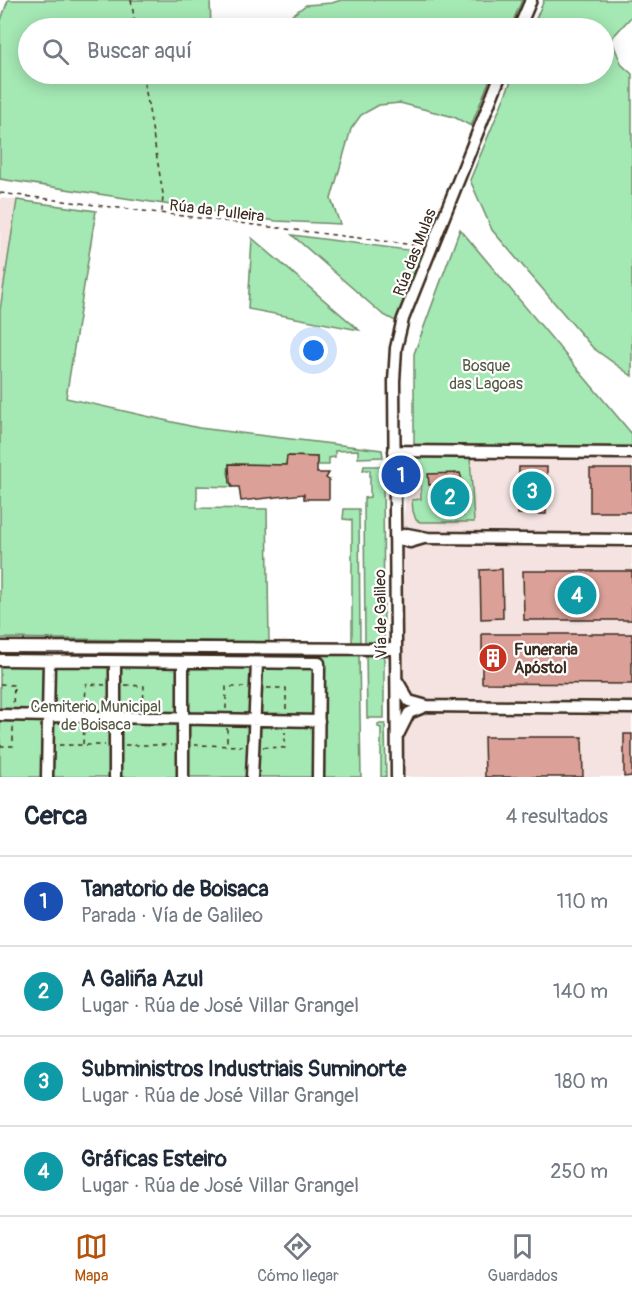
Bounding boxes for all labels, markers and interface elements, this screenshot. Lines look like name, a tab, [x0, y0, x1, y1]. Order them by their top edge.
search box	[18, 18, 614, 84]
icon: search	[39, 35, 72, 68]
text: Buscar aquí	[87, 37, 192, 65]
street label: Rúa da Pulleira	[168, 195, 266, 227]
street label: Rúa das Mulas	[389, 206, 441, 299]
your location	[299, 336, 328, 365]
park label: Bosque das Lagoas	[449, 356, 523, 394]
pin: 1	[382, 452, 420, 498]
pin: 3	[512, 468, 552, 514]
pin: 2	[430, 474, 470, 520]
street label: Vía de Galileo	[370, 569, 392, 659]
pin: 4	[558, 572, 596, 618]
place label: Funeraria Apóstol	[514, 640, 578, 678]
building icon: Funeraria Apóstol	[477, 642, 509, 674]
park label: Cemiterio Municipal de Boisaca	[31, 697, 161, 735]
text: Cerca	[24, 800, 87, 832]
text: 4 resultados	[506, 804, 608, 829]
text: Tanatorio de Boisaca	[81, 875, 269, 903]
text: 1	[40, 889, 47, 914]
text: 110 m	[557, 889, 608, 914]
text: Parada · Vía de Galileo	[81, 903, 263, 928]
text: A Galiña Azul	[81, 965, 204, 993]
text: 2	[38, 979, 49, 1004]
text: 140 m	[553, 979, 608, 1004]
text: Lugar · Rúa de José Villar Grangel	[81, 993, 359, 1018]
text: Subministros Industriais Suminorte	[81, 1055, 406, 1083]
text: 3	[38, 1069, 49, 1094]
text: 180 m	[554, 1069, 608, 1094]
text: Lugar · Rúa de José Villar Grangel	[81, 1083, 359, 1108]
text: Gráficas Esteiro	[81, 1145, 227, 1173]
text: 4	[38, 1159, 49, 1184]
text: 250 m	[550, 1159, 608, 1184]
text: Lugar · Rúa de José Villar Grangel	[81, 1173, 359, 1198]
tab: Mapa	[74, 1230, 108, 1286]
tab: Cómo llegar	[257, 1230, 339, 1286]
tab: Guardados	[488, 1230, 558, 1286]

